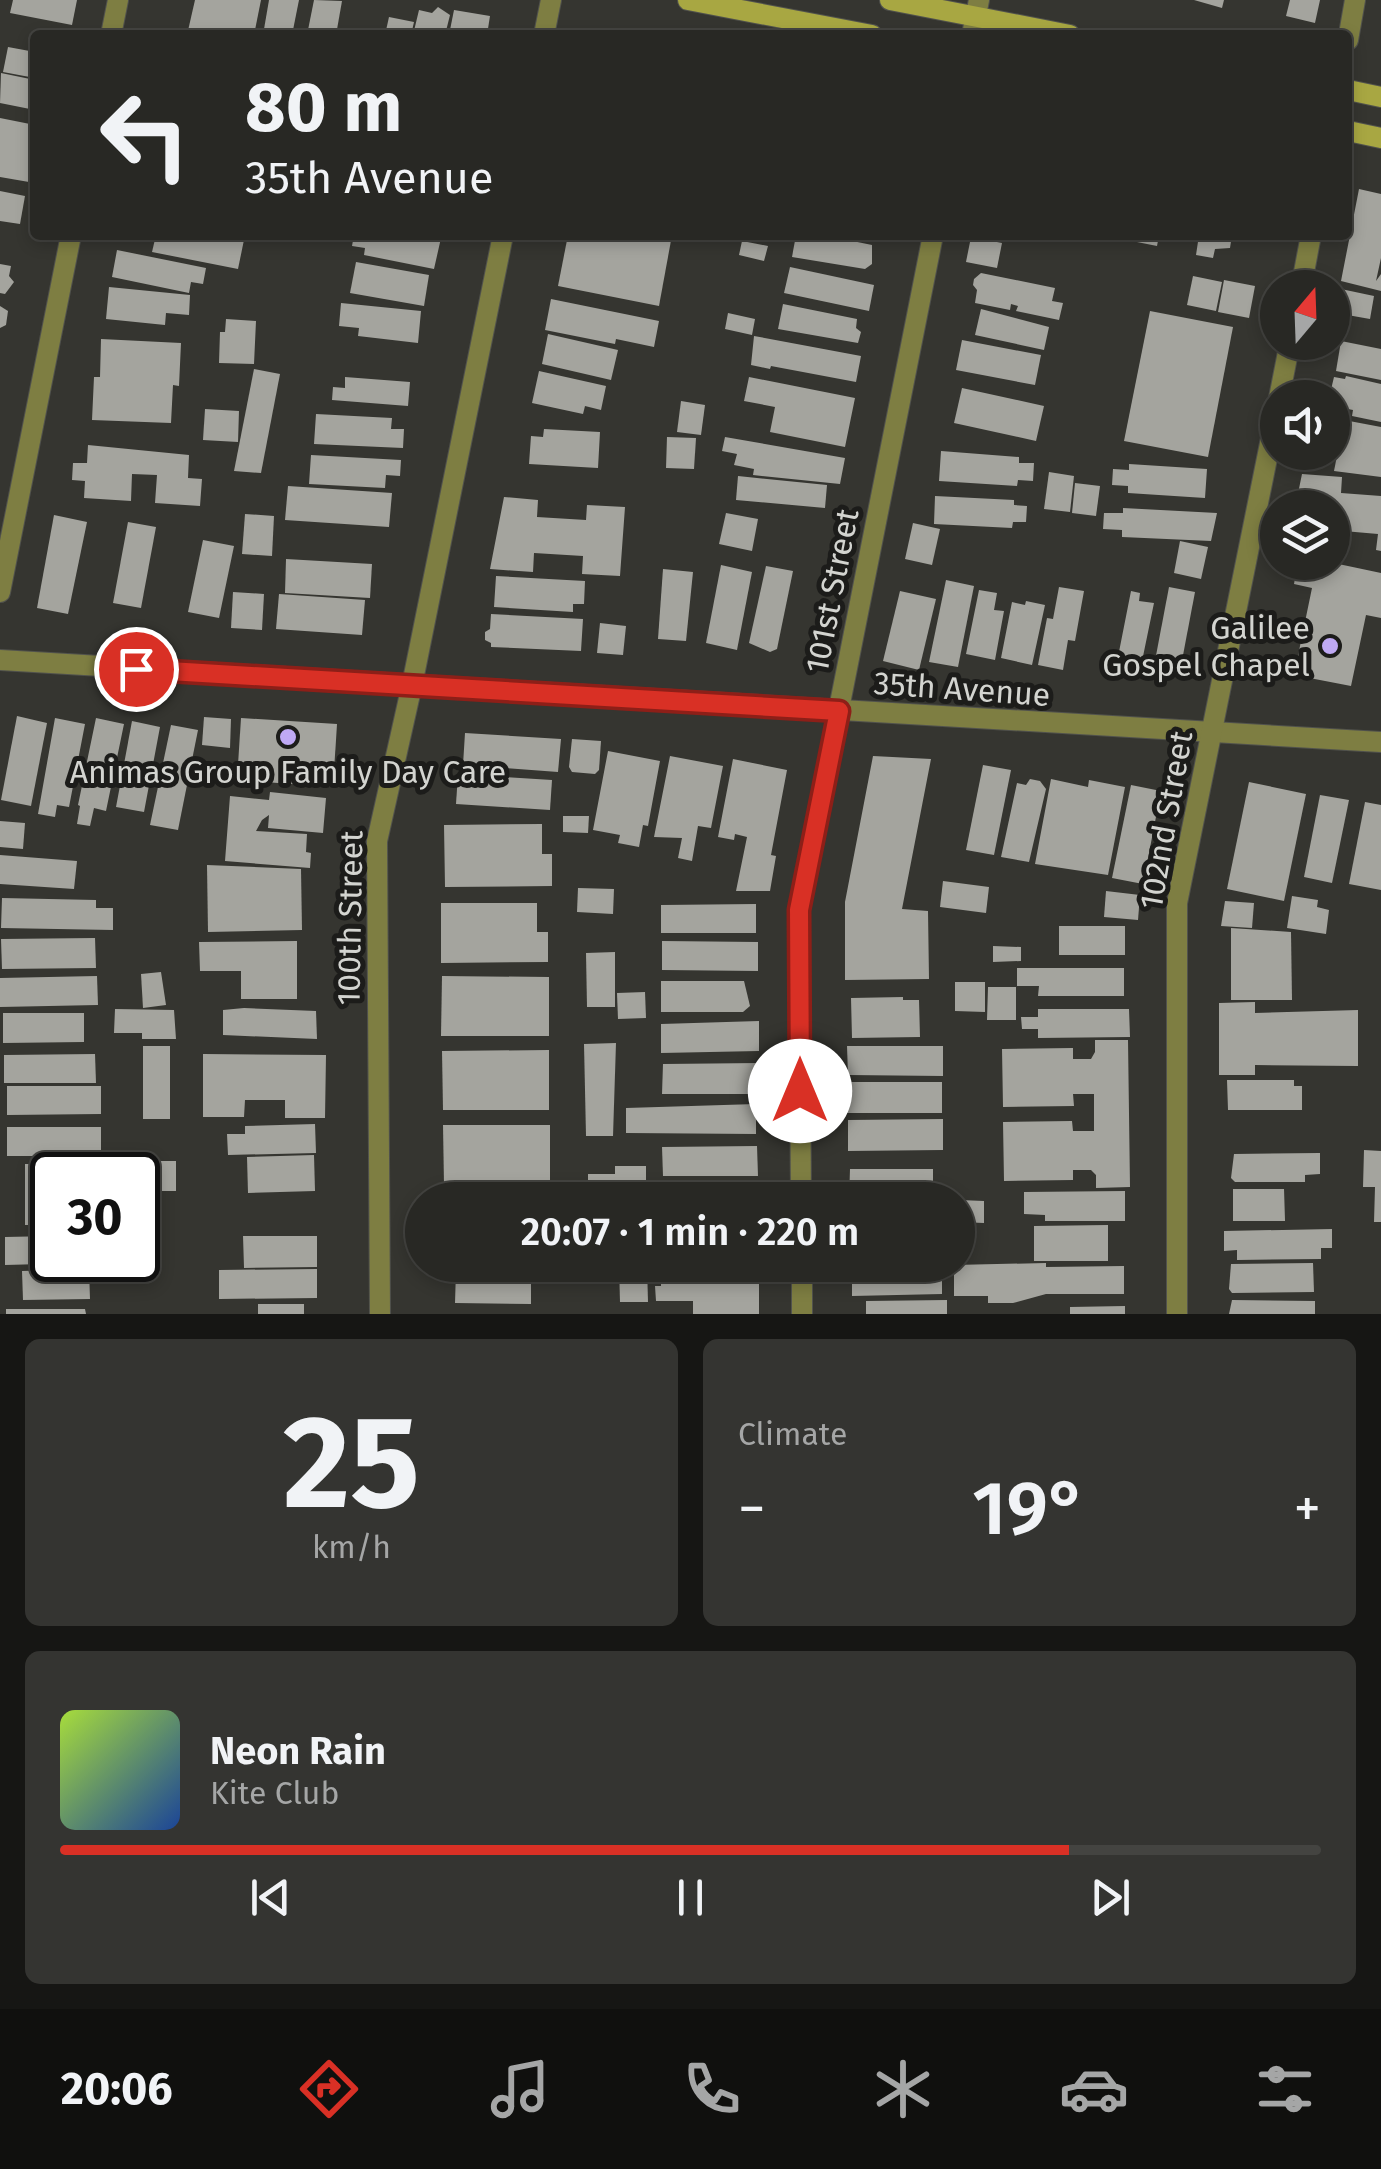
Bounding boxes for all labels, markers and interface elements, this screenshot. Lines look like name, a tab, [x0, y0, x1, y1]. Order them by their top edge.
text: 80 m	[245, 66, 402, 150]
icon: left	[80, 70, 210, 200]
text: 35th Avenue	[245, 151, 494, 205]
north arrow	[1260, 270, 1350, 360]
map controls	[1260, 270, 1350, 580]
button: sound	[1260, 380, 1350, 470]
button: layers	[1260, 490, 1350, 580]
street label: 101st Street	[797, 505, 867, 676]
place label: Galilee Gospel Chapel	[1102, 609, 1310, 684]
pin	[94, 627, 179, 712]
marker: Galilee Gospel Chapel	[1319, 635, 1341, 657]
icon: arrive	[109, 642, 164, 697]
street label: 35th Avenue	[872, 664, 1052, 714]
marker: Animas Group Family Day Care	[277, 726, 299, 748]
street label: 102nd Street	[1132, 727, 1200, 912]
place label: Animas Group Family Day Care	[70, 753, 506, 791]
street label: 100th Street	[329, 830, 371, 1006]
position arrow	[748, 1039, 852, 1143]
speed limit sign: 30	[30, 1152, 160, 1282]
text: 20:07 · 1 min · 220 m	[521, 1209, 859, 1255]
text: 25	[283, 1385, 420, 1541]
text: Climate	[738, 1415, 847, 1453]
text: 19°	[972, 1464, 1087, 1554]
text: −	[738, 1476, 766, 1542]
text: +	[1294, 1476, 1321, 1542]
text: km/h	[312, 1528, 391, 1566]
text: Neon Rain	[210, 1728, 386, 1774]
text: Kite Club	[210, 1774, 339, 1812]
icon: previous	[243, 1870, 298, 1925]
icon: pause	[663, 1870, 718, 1925]
icon: next	[1083, 1870, 1138, 1925]
icon: directions	[294, 2054, 364, 2124]
icon: music	[485, 2054, 555, 2124]
icon: phone	[677, 2054, 747, 2124]
icon: climate	[868, 2054, 938, 2124]
icon: car	[1059, 2054, 1129, 2124]
icon: filters	[1250, 2054, 1320, 2124]
text: 20:06	[61, 2062, 173, 2116]

